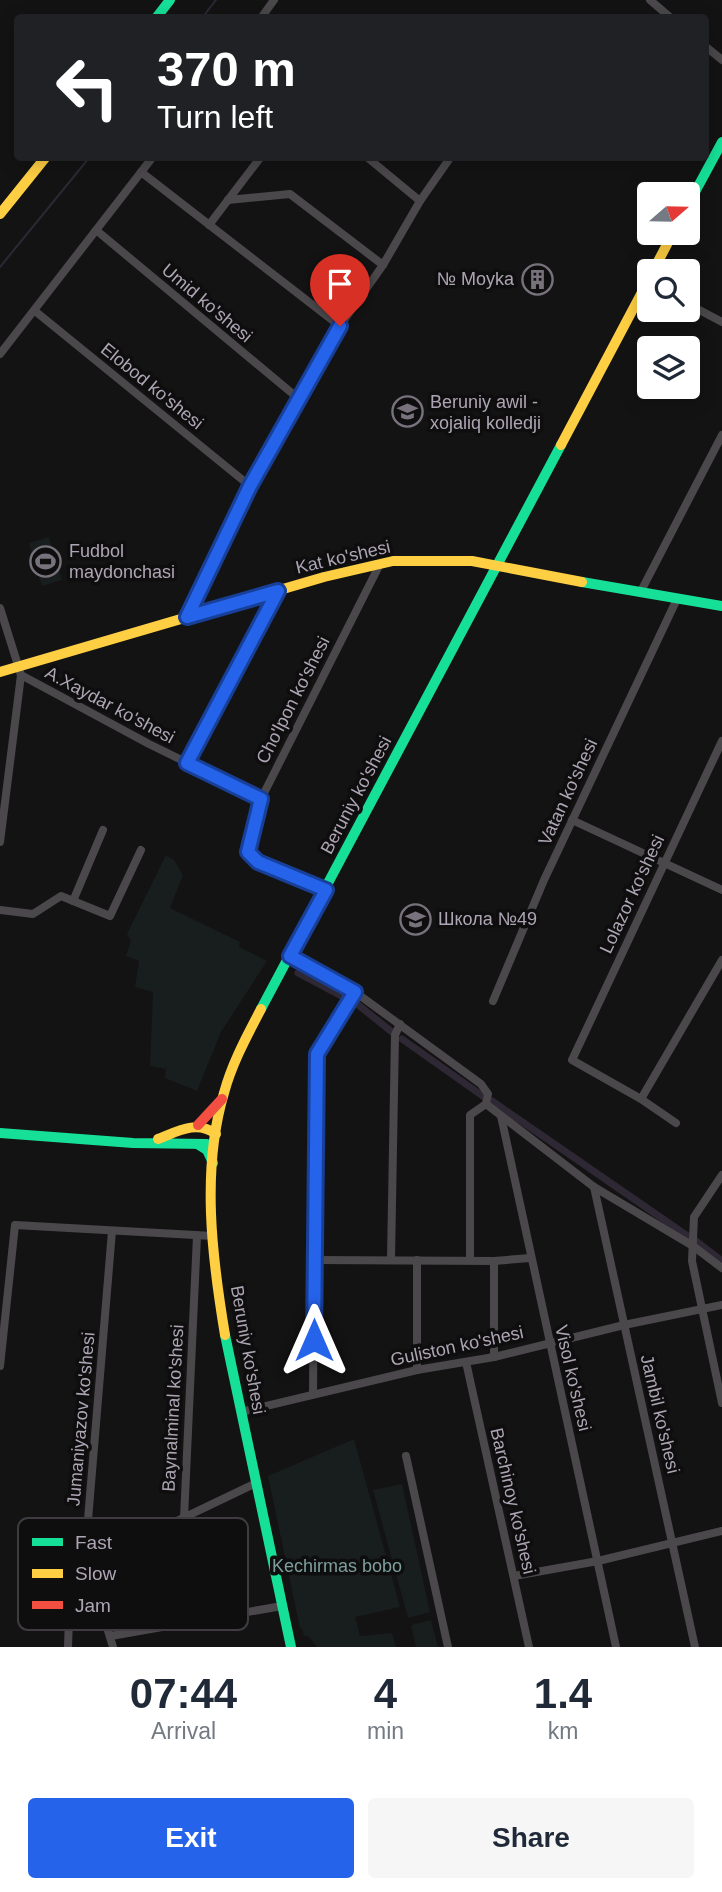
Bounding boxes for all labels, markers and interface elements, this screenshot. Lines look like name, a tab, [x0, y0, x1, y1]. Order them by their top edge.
icon: left	[42, 42, 133, 133]
text: 370 m	[157, 42, 296, 96]
text: Turn left	[157, 99, 273, 135]
north arrow	[637, 182, 700, 245]
map controls	[637, 182, 700, 399]
pin	[310, 254, 370, 326]
button: search	[637, 259, 700, 322]
street label: Umid ko'shesi	[158, 260, 256, 346]
building icon: № Moyka	[520, 262, 554, 296]
icon: arrive	[321, 265, 359, 303]
place label: № Moyka	[437, 269, 515, 289]
button: layers	[637, 336, 700, 399]
street label: Elobod ko'shesi	[97, 339, 207, 433]
place label: Beruniy awil - xojaliq kolledji	[430, 392, 541, 433]
school or university icon: Beruniy awil - xojaliq kolledji	[390, 395, 424, 429]
street label: Kat ko'shesi	[294, 536, 392, 578]
place label: Fudbol maydonchasi	[69, 541, 175, 582]
sports icon: Fudbol maydonchasi	[29, 544, 63, 578]
street label: Cho'lpon ko'shesi	[252, 633, 334, 767]
street label: A.Xaydar ko'shesi	[42, 662, 178, 748]
street label: Beruniy ko'shesi	[317, 733, 395, 857]
street label: Vatan ko'shesi	[535, 736, 601, 848]
street label: Lolazor ko'shesi	[596, 832, 668, 956]
school or university icon: Школа №49	[398, 902, 432, 936]
place label: Школа №49	[438, 909, 537, 929]
street label: Beruniy ko'shesi	[227, 1284, 269, 1416]
position arrow	[277, 1303, 351, 1377]
street label: Guliston ko'shesi	[389, 1322, 525, 1370]
street label: Visol ko'shesi	[551, 1323, 595, 1433]
street label: Baynalminal ko'shesi	[159, 1324, 187, 1492]
street label: Jumaniyazov ko'shesi	[63, 1331, 99, 1507]
street label: Jambil ko'shesi	[637, 1353, 683, 1475]
street label: Barchinoy ko'shesi	[486, 1426, 540, 1576]
legend	[18, 1518, 248, 1630]
text: Fast	[75, 1532, 113, 1553]
park label: Kechirmas bobo	[272, 1556, 402, 1576]
text: Slow	[75, 1563, 116, 1584]
text: Jam	[75, 1595, 111, 1616]
text: 07:44	[130, 1670, 237, 1717]
text: 4	[374, 1670, 397, 1717]
text: 1.4	[534, 1670, 592, 1717]
text: Arrival	[151, 1718, 216, 1744]
text: min	[367, 1718, 404, 1744]
text: km	[548, 1718, 578, 1744]
button: Exit	[28, 1798, 354, 1878]
button: Share	[368, 1798, 694, 1878]

